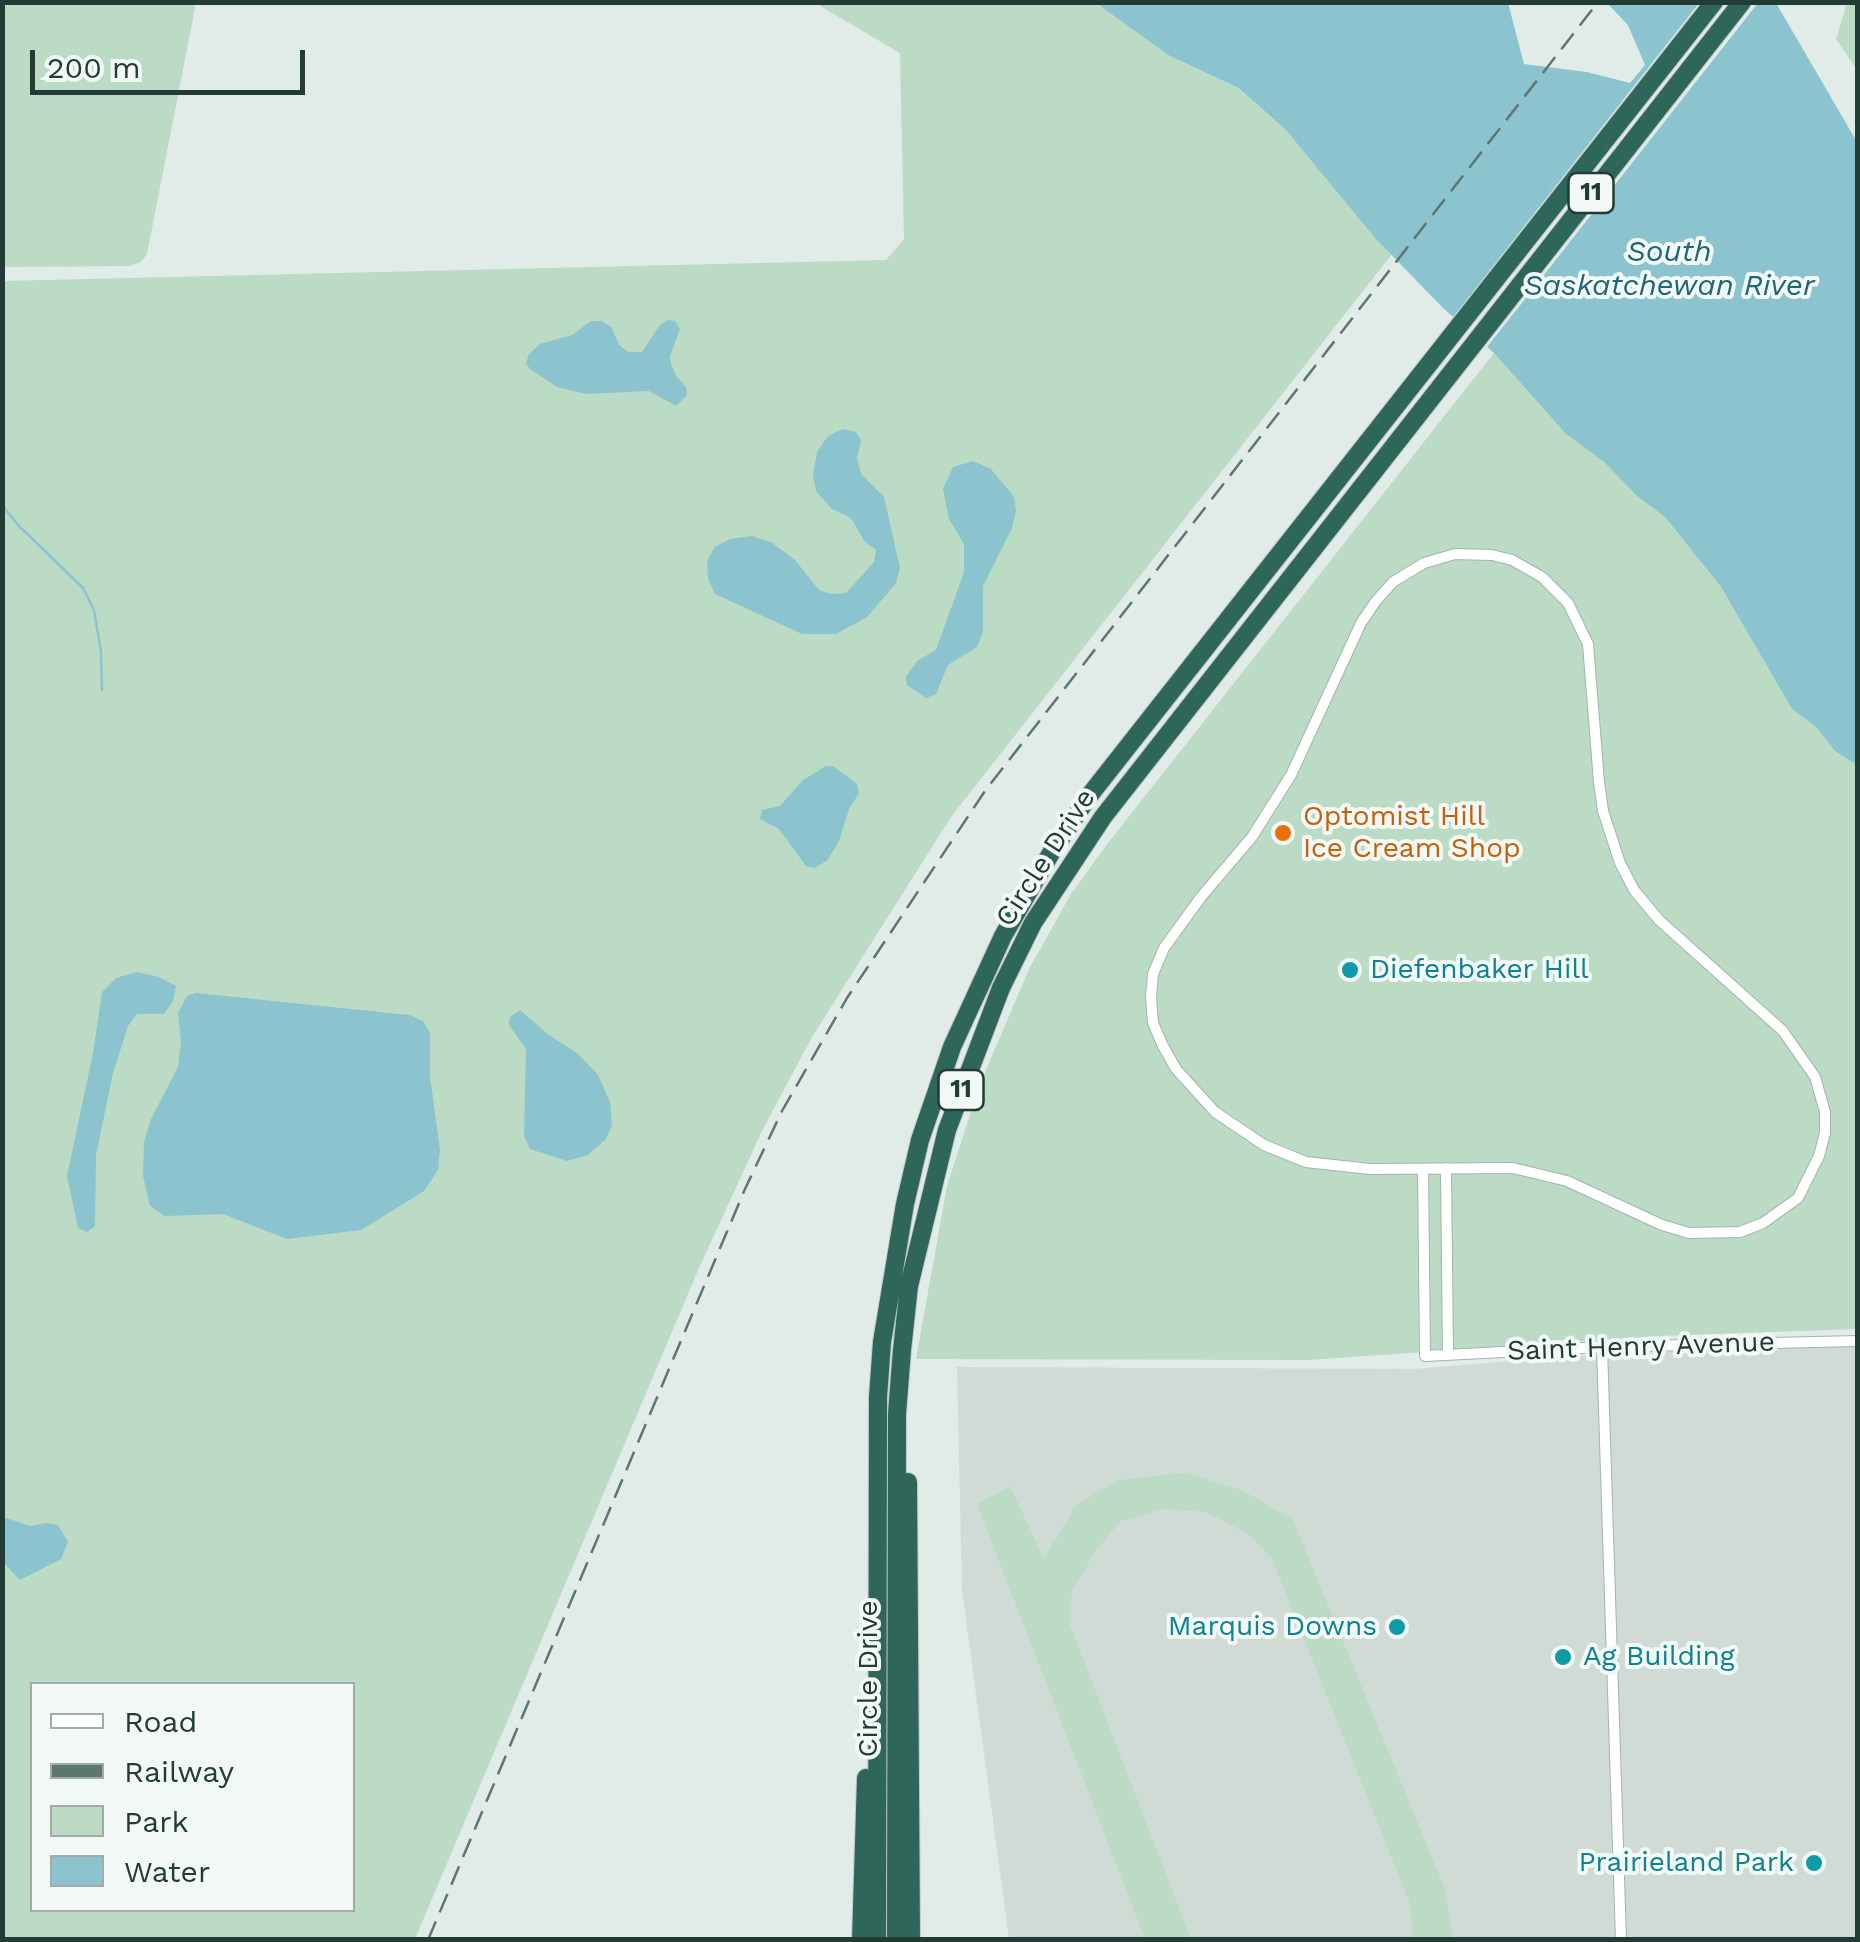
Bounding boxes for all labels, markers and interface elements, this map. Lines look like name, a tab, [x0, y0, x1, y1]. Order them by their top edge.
scale bar	[35, 30, 310, 92]
text: 200 m	[47, 50, 141, 85]
road number: 11	[1568, 173, 1614, 213]
water label: South Saskatchewan River	[1523, 234, 1815, 304]
street label: Circle Drive	[989, 783, 1103, 933]
place label: Optomist Hill Ice Cream Shop	[1303, 800, 1521, 866]
marker: Optomist Hill Ice Cream Shop	[1272, 822, 1294, 844]
place label: Diefenbaker Hill	[1370, 953, 1589, 987]
marker: Diefenbaker Hill	[1339, 959, 1361, 981]
road number: 11	[938, 1070, 984, 1110]
street label: Saint Henry Avenue	[1507, 1326, 1775, 1368]
street label: Circle Drive	[852, 1600, 886, 1758]
place label: Marquis Downs	[1168, 1610, 1377, 1644]
marker: Marquis Downs	[1386, 1616, 1408, 1638]
place label: Ag Building	[1583, 1640, 1735, 1674]
marker: Ag Building	[1552, 1646, 1574, 1668]
legend	[30, 1682, 355, 1912]
text: Road	[124, 1704, 197, 1739]
text: Railway	[124, 1754, 234, 1789]
text: Park	[124, 1804, 189, 1839]
place label: Prairieland Park	[1578, 1846, 1794, 1880]
marker: Prairieland Park	[1803, 1852, 1825, 1874]
text: Water	[124, 1854, 210, 1889]

